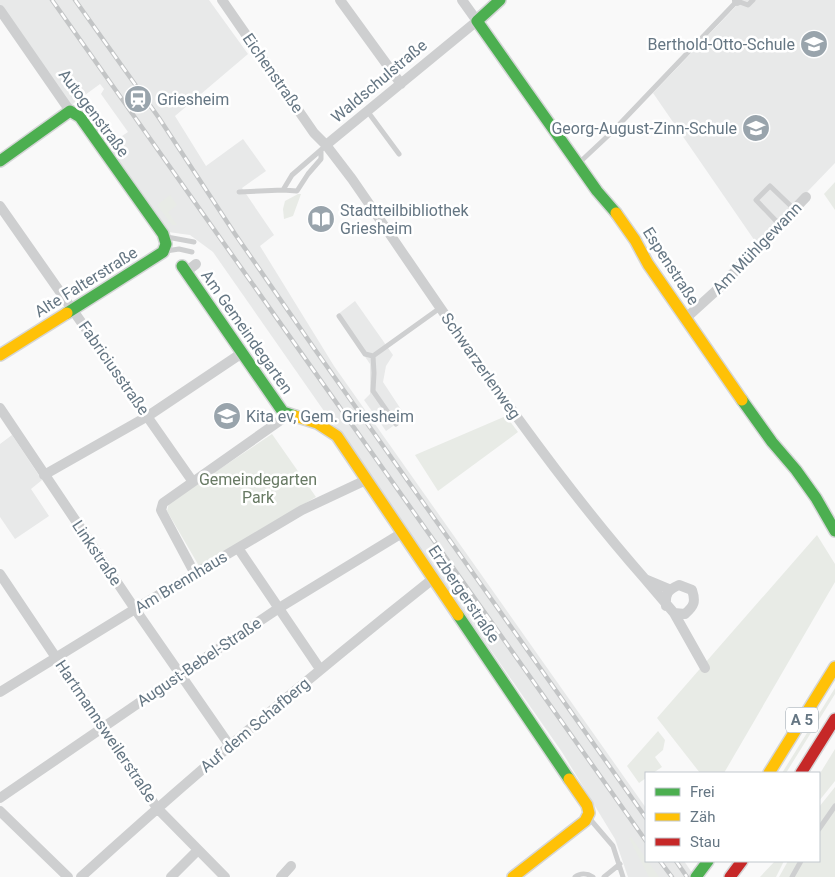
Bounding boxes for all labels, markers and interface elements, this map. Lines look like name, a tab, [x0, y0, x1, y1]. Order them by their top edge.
school or university icon: Berthold-Otto-Schule	[799, 29, 829, 59]
street label: Eichenstraße	[239, 30, 307, 116]
street label: Waldschulstraße	[327, 35, 431, 127]
place label: Berthold-Otto-Schule	[647, 35, 795, 54]
street label: Autogenstraße	[55, 65, 133, 161]
station icon: Griesheim	[123, 84, 153, 114]
place label: Griesheim	[157, 90, 229, 109]
school or university icon: Georg-August-Zinn-Schule	[741, 113, 771, 143]
place label: Georg-August-Zinn-Schule	[551, 119, 737, 138]
street label: Am Mühlgewann	[709, 198, 805, 298]
place label: Stadtteilbibliothek Griesheim	[340, 201, 469, 238]
library icon: Stadtteilbibliothek Griesheim	[306, 204, 336, 234]
street label: Espenstraße	[639, 224, 703, 308]
street label: Alte Falterstraße	[31, 243, 141, 321]
street label: Am Gemeindegarten	[197, 266, 297, 398]
street label: Schwarzerlenweg	[437, 309, 525, 423]
street label: Fabriciusstraße	[75, 317, 153, 419]
school or university icon: Kita ev, Gem. Griesheim	[212, 401, 242, 431]
place label: Kita ev, Gem. Griesheim	[246, 407, 414, 426]
park label: Gemeindegarten Park	[199, 470, 317, 507]
street label: Linkstraße	[68, 517, 126, 589]
street label: Erzbergerstraße	[424, 542, 504, 646]
street label: Am Brennhaus	[131, 547, 231, 617]
street label: August-Bebel-Straße	[133, 613, 265, 711]
street label: Hartmannsweilerstraße	[51, 656, 161, 806]
street label: Auf dem Schafberg	[196, 674, 314, 776]
road number: A 5	[786, 708, 818, 732]
legend	[645, 772, 820, 862]
text: Frei	[690, 783, 715, 801]
text: Zäh	[690, 808, 715, 826]
text: Stau	[690, 833, 720, 851]

